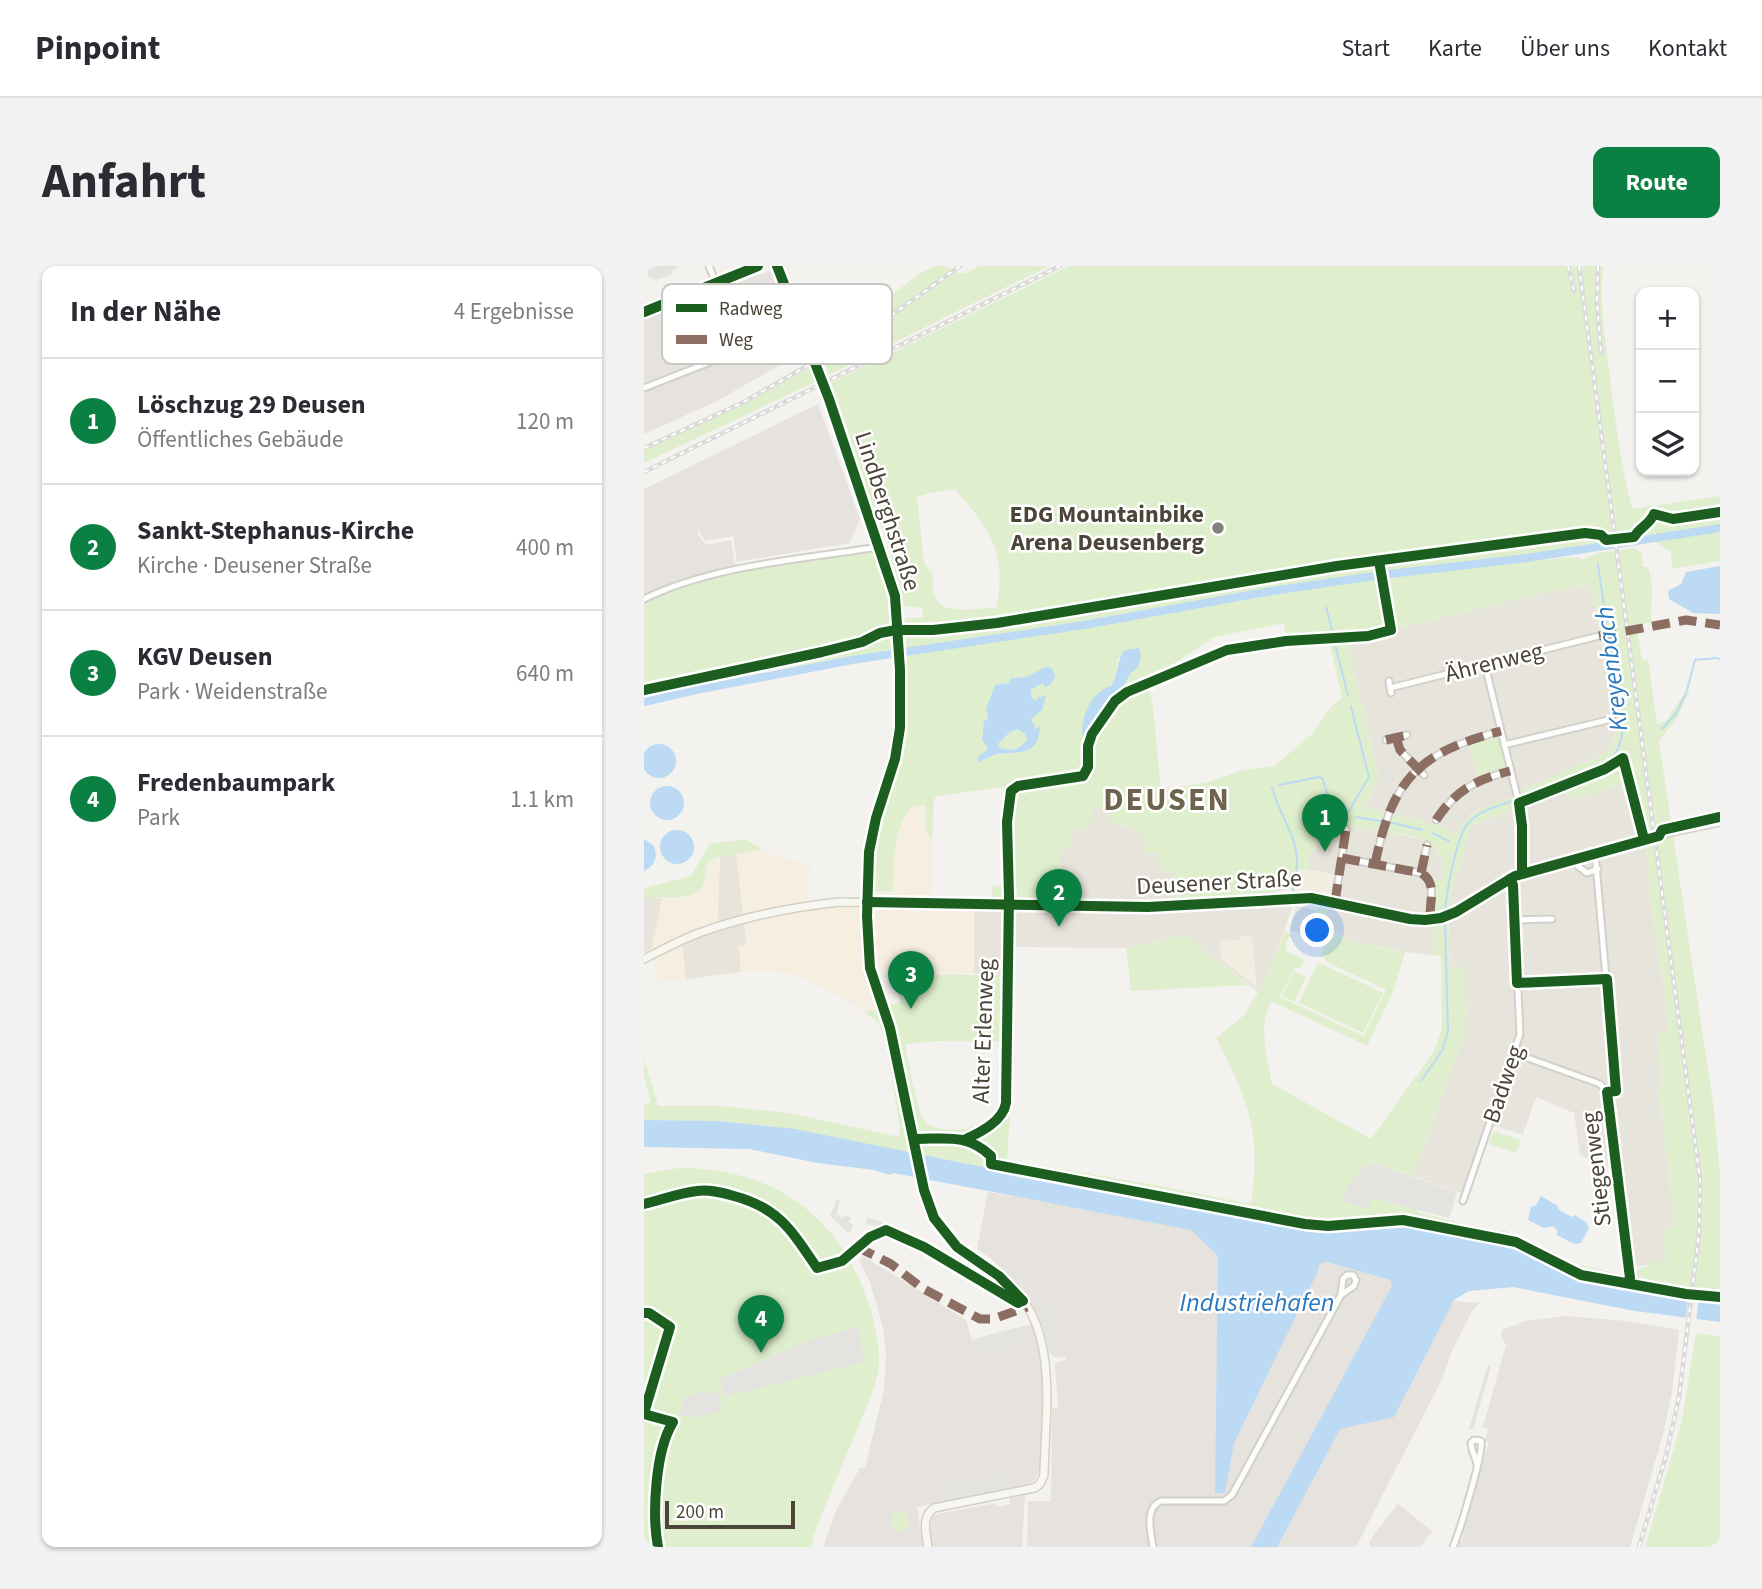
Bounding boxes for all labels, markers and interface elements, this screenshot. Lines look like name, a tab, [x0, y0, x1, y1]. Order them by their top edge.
text: Pinpoint	[35, 25, 161, 72]
text: Start	[1342, 31, 1390, 66]
text: Karte	[1428, 31, 1482, 66]
text: Über uns	[1520, 31, 1610, 66]
text: Kontakt	[1648, 31, 1727, 66]
text: Anfahrt	[42, 147, 206, 217]
button: Route	[1593, 147, 1720, 218]
legend	[662, 284, 892, 364]
map controls	[1636, 287, 1699, 476]
button: +	[1636, 287, 1699, 350]
text: In der Nähe	[70, 290, 221, 333]
text: 4 Ergebnisse	[454, 295, 574, 328]
text: Radweg	[719, 296, 783, 323]
text: Weg	[719, 327, 753, 354]
button: −	[1636, 350, 1699, 413]
text: Löschzug 29 Deusen	[137, 386, 366, 423]
text: 1	[87, 405, 99, 438]
text: 120 m	[516, 405, 574, 438]
button: layers	[1636, 413, 1699, 476]
text: Öffentliches Gebäude	[137, 423, 344, 456]
street label: Lindberghstraße	[845, 427, 930, 595]
place label: EDG Mountainbike Arena Deusenberg	[1010, 497, 1204, 560]
text: Sankt-Stephanus-Kirche	[137, 512, 414, 549]
marker: EDG Mountainbike Arena Deusenberg	[1210, 520, 1226, 536]
text: 2	[87, 531, 99, 564]
text: 400 m	[516, 531, 574, 564]
text: Kirche · Deusener Straße	[137, 549, 372, 582]
water label: Kreyenbach	[1585, 604, 1638, 734]
street label: Ährenweg	[1441, 633, 1547, 692]
text: KGV Deusen	[137, 638, 273, 675]
text: 3	[87, 657, 99, 690]
text: 640 m	[516, 657, 574, 690]
text: Park · Weidenstraße	[137, 675, 327, 708]
text: Fredenbaumpark	[137, 764, 335, 801]
district label: DEUSEN	[1103, 777, 1231, 823]
text: 4	[87, 783, 99, 816]
text: 1.1 km	[510, 783, 574, 816]
pin: 1	[1302, 794, 1348, 852]
text: Park	[137, 801, 180, 834]
street label: Deusener Straße	[1135, 861, 1303, 904]
pin: 2	[1036, 869, 1082, 927]
your location	[1300, 913, 1334, 947]
pin: 3	[888, 951, 934, 1009]
street label: Alter Erlenweg	[963, 958, 1004, 1104]
street label: Badweg	[1474, 1040, 1533, 1128]
street label: Stiegenweg	[1572, 1109, 1621, 1228]
water label: Industriehafen	[1180, 1284, 1334, 1321]
pin: 4	[738, 1295, 784, 1353]
scale bar	[665, 1498, 794, 1530]
text: 200 m	[676, 1499, 724, 1526]

